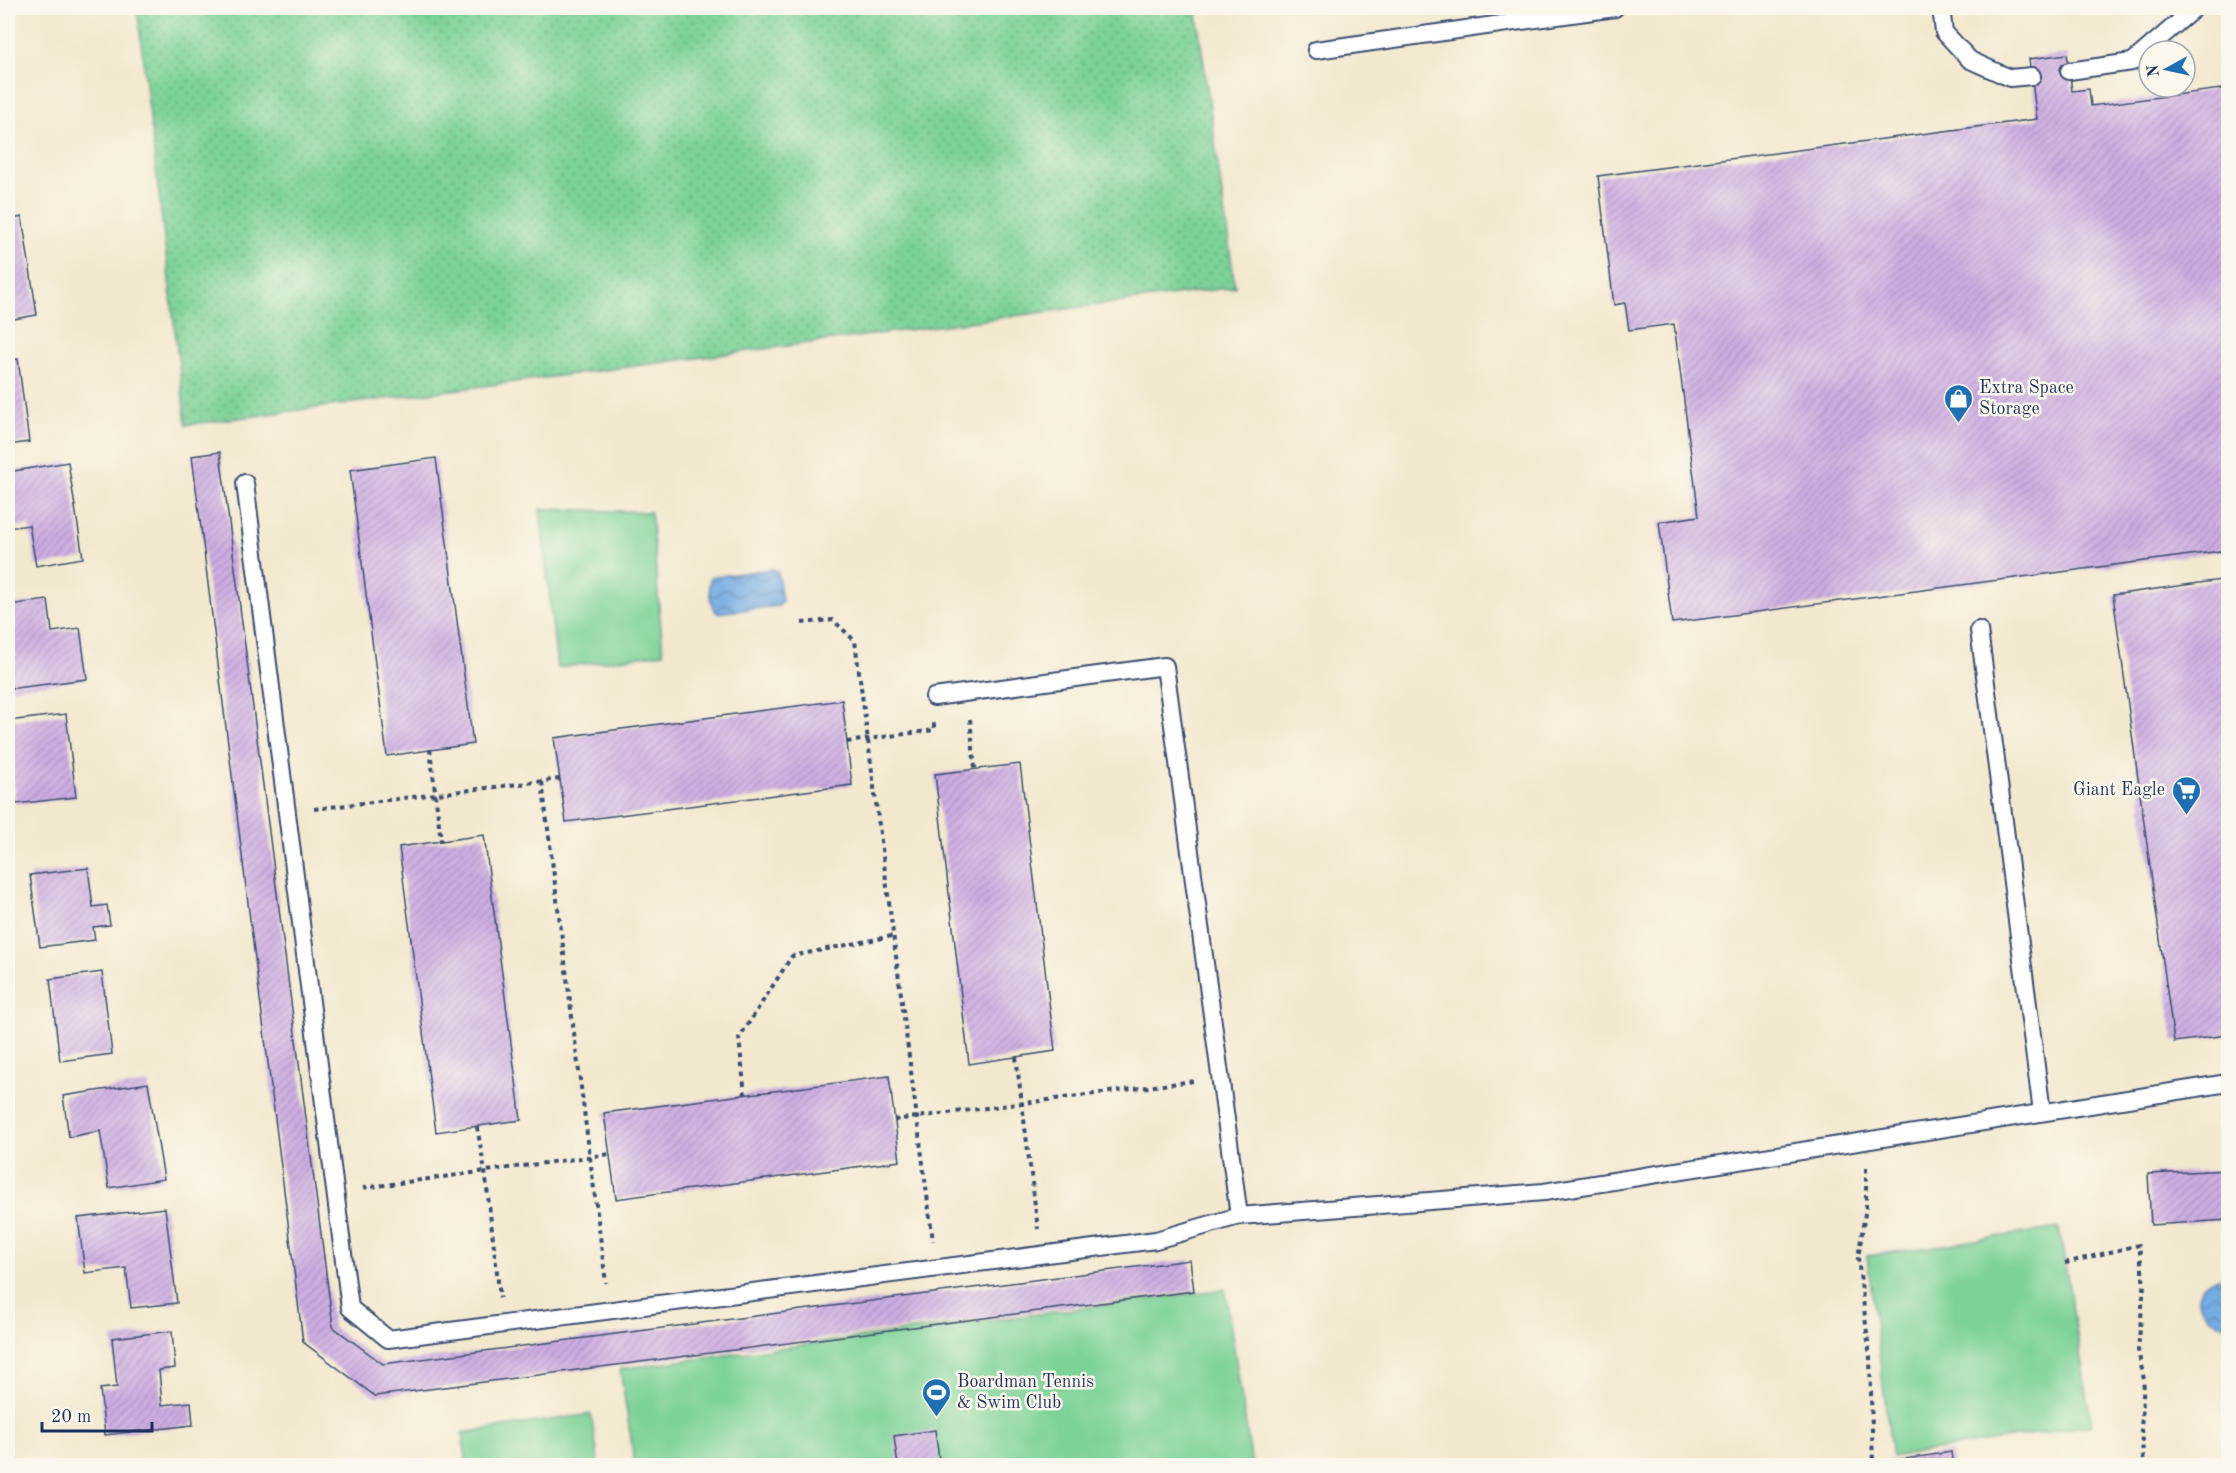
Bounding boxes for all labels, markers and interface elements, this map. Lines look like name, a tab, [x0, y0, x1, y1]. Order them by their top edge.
north arrow	[2137, 39, 2197, 99]
text: N	[2145, 63, 2163, 78]
place label: Extra Space Storage	[1979, 379, 2074, 418]
shop icon: Extra Space Storage	[1942, 382, 1974, 424]
supermarket icon: Giant Eagle	[2170, 774, 2202, 816]
place label: Giant Eagle	[2073, 781, 2165, 799]
place label: Boardman Tennis & Swim Club	[957, 1373, 1094, 1412]
sports icon: Boardman Tennis & Swim Club	[920, 1376, 952, 1418]
scale bar	[42, 1395, 152, 1433]
text: 20 m	[51, 1408, 91, 1426]

